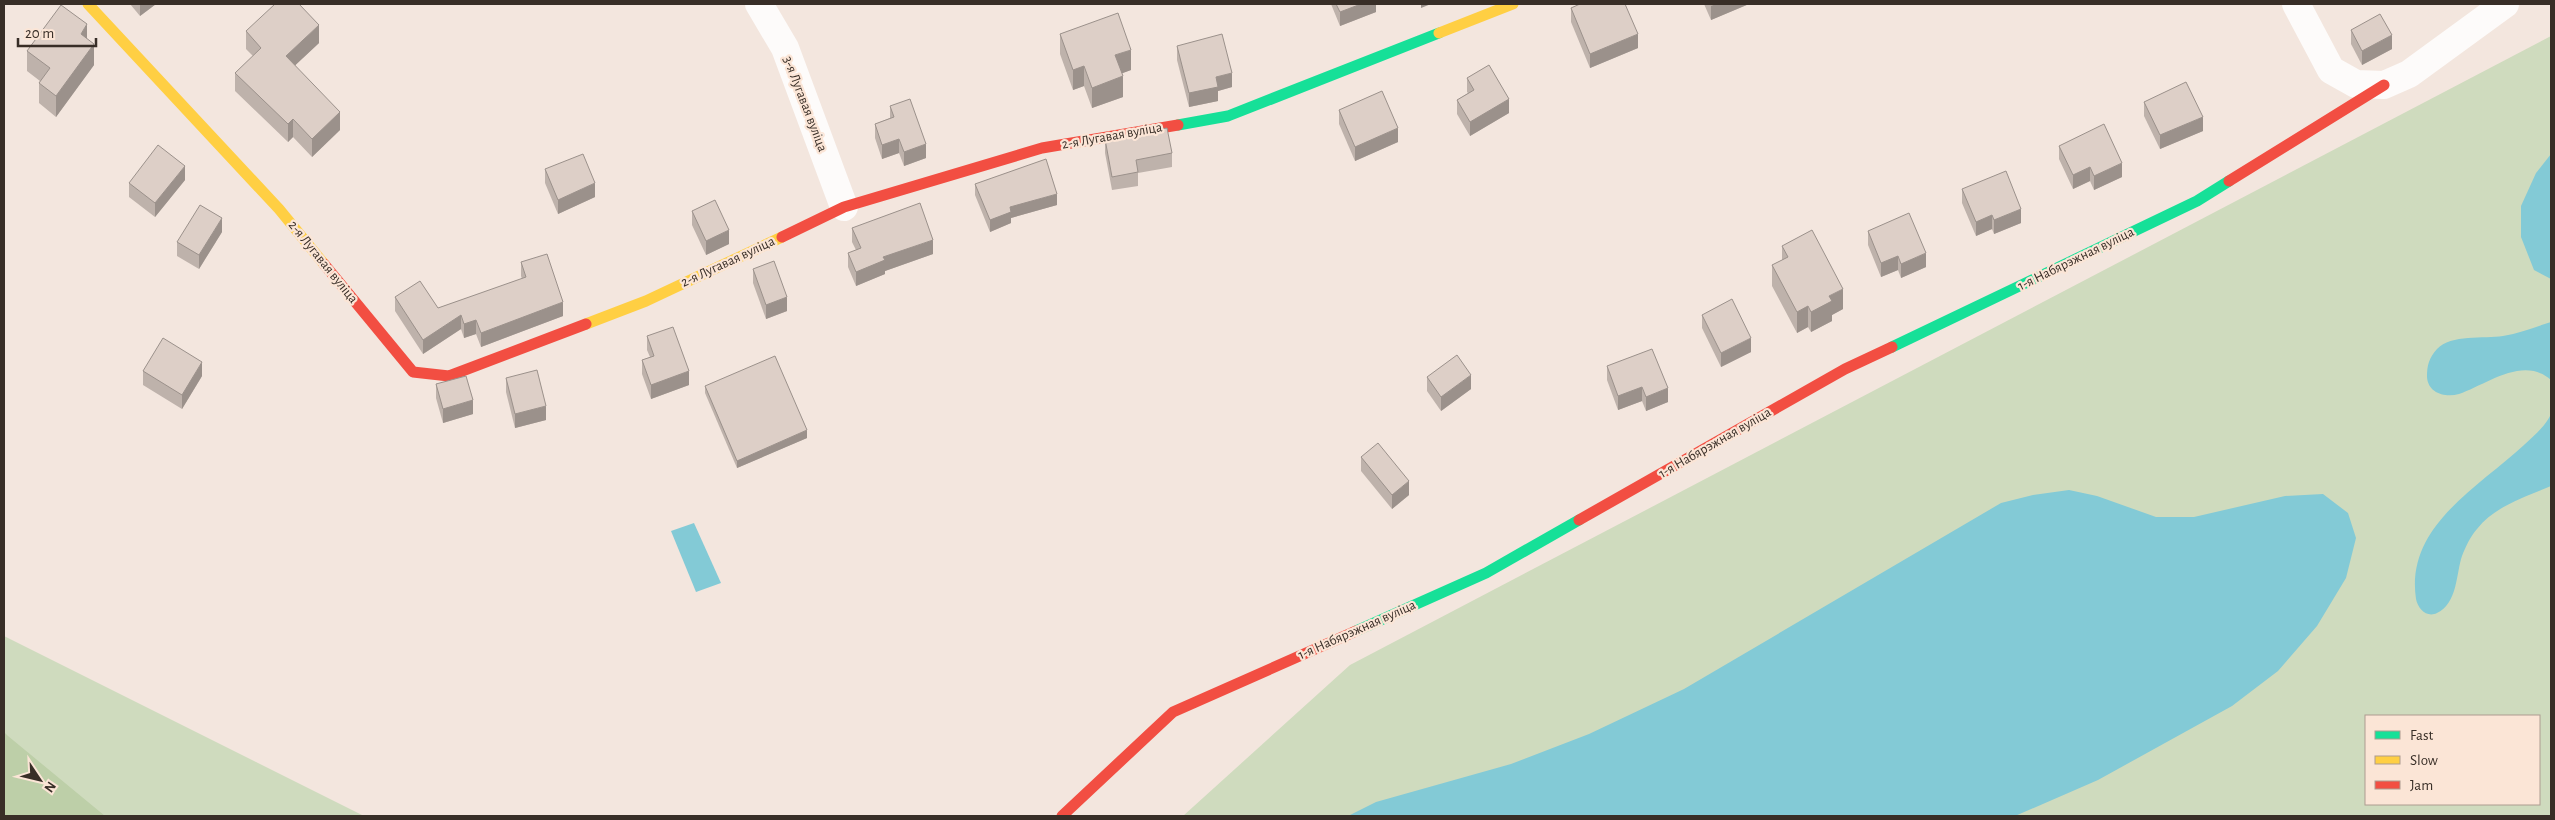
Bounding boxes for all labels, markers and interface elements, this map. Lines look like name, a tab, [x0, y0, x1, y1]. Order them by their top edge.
scale bar	[18, 15, 95, 47]
text: 20 m	[25, 26, 54, 41]
street label: 3-я Лугавая вуліца	[780, 54, 830, 154]
street label: 2-я Лугавая вуліца	[1061, 120, 1164, 152]
street label: 2-я Лугавая вуліца	[286, 218, 361, 306]
street label: 1-я Набярэжная вуліца	[2016, 225, 2137, 293]
street label: 2-я Лугавая вуліца	[679, 234, 778, 290]
street label: 1-я Набярэжная вуліца	[1656, 405, 1774, 481]
street label: 1-я Набярэжная вуліца	[1296, 598, 1418, 662]
legend	[2365, 715, 2540, 805]
text: Fast	[2410, 728, 2434, 743]
text: Slow	[2410, 753, 2438, 768]
north arrow	[15, 755, 65, 805]
text: Jam	[2410, 778, 2433, 793]
text: N	[41, 779, 58, 795]

